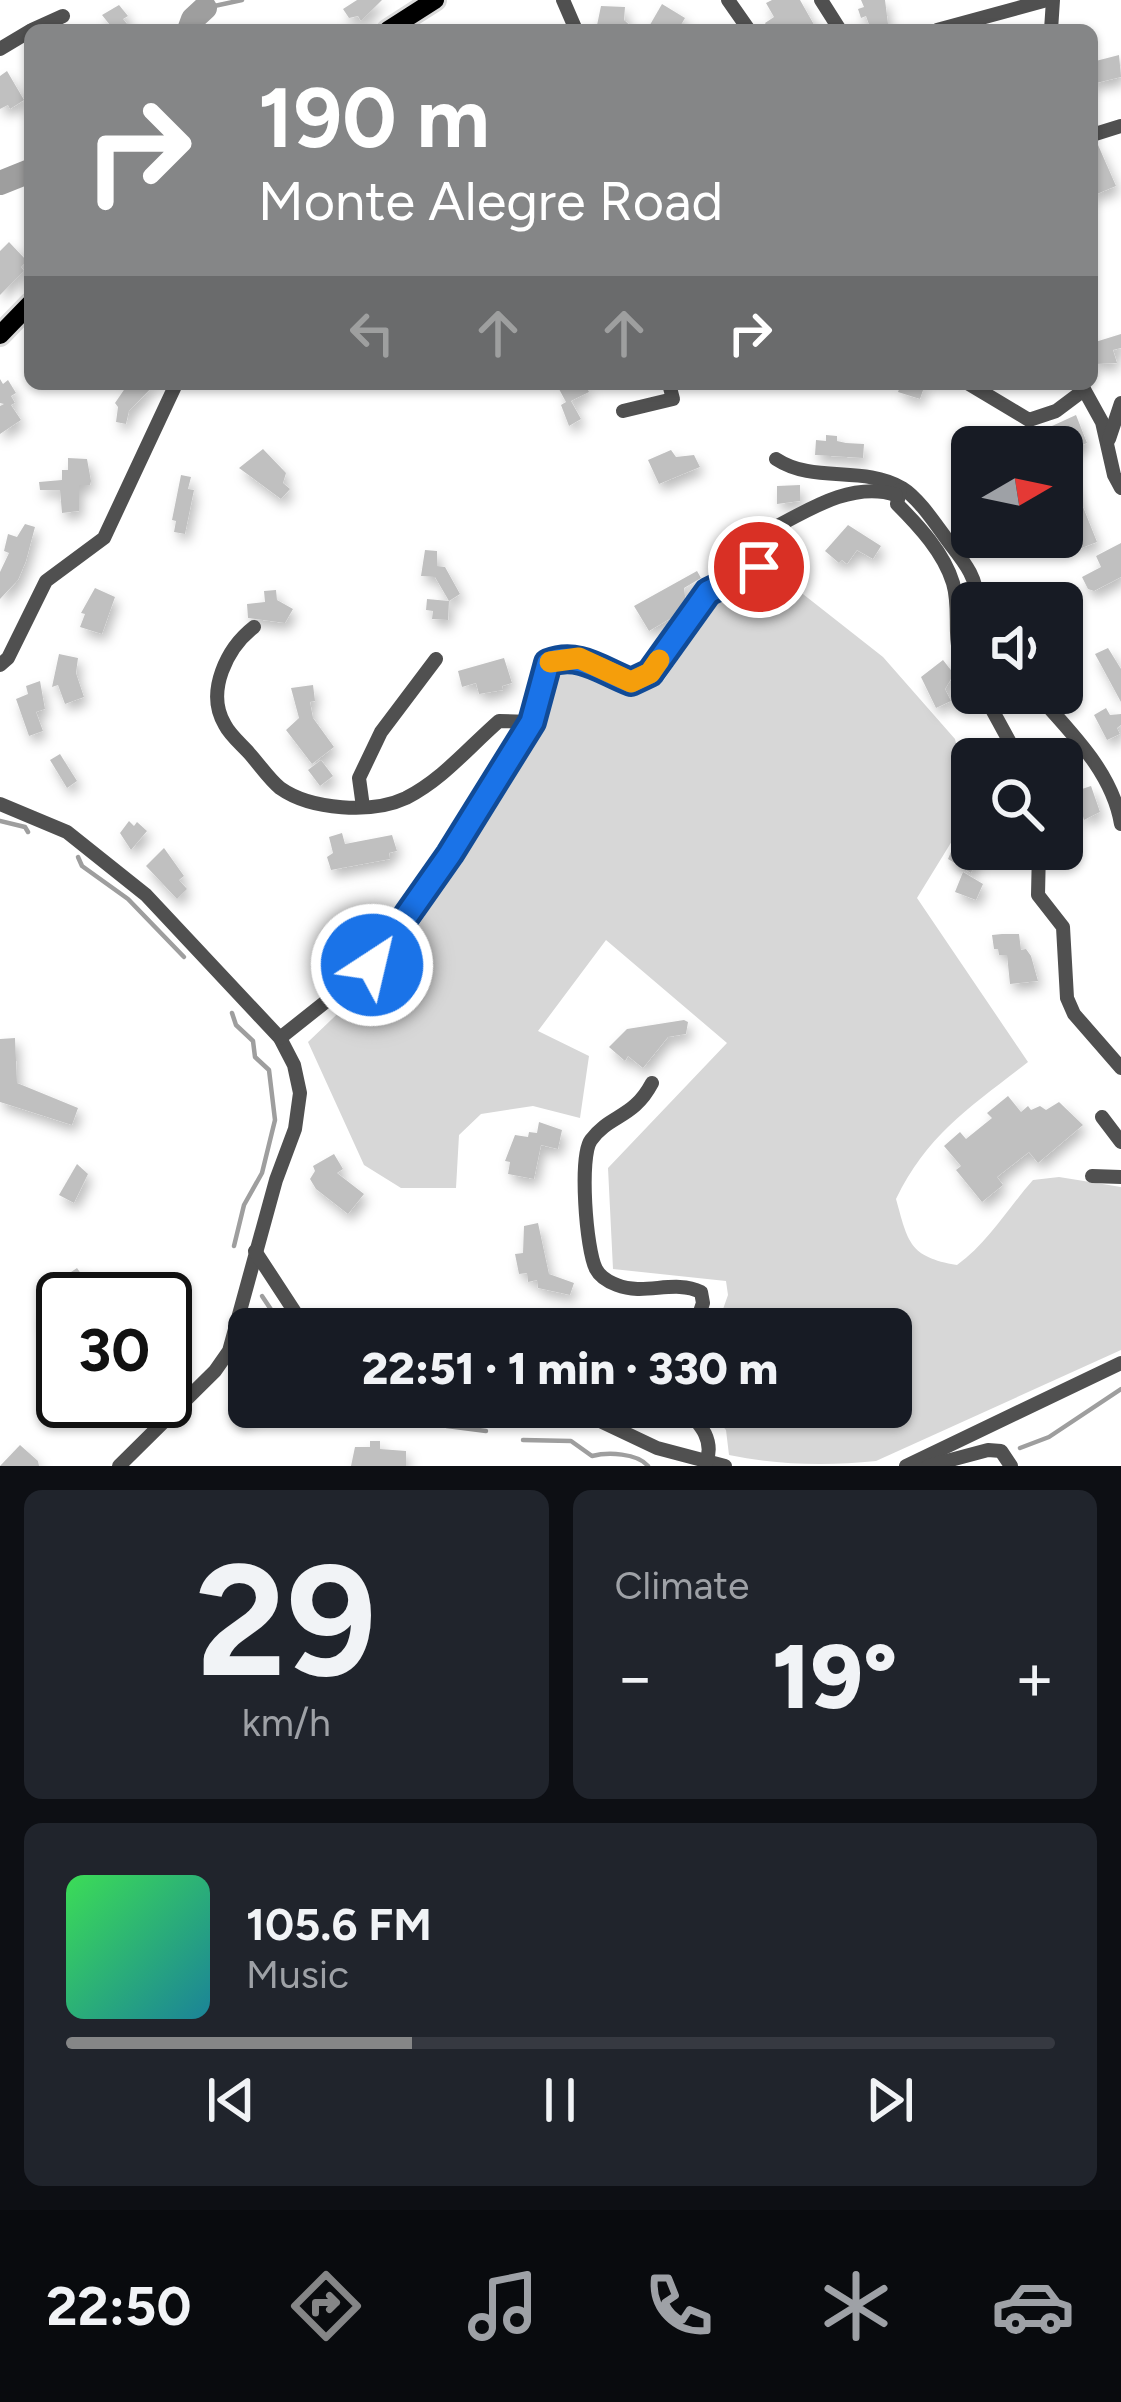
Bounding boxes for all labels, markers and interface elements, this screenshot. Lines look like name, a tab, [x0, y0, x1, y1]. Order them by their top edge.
text: 190 m	[258, 67, 490, 168]
icon: right	[60, 72, 216, 228]
text: Monte Alegre Road	[258, 169, 723, 234]
icon: left	[339, 300, 405, 366]
icon: ahead	[465, 300, 531, 366]
icon: ahead	[591, 300, 657, 366]
icon: right	[717, 300, 783, 366]
north arrow	[951, 426, 1083, 558]
map controls	[951, 426, 1083, 870]
pin	[708, 516, 810, 618]
icon: arrive	[726, 534, 792, 600]
button: sound	[951, 582, 1083, 714]
button: search	[951, 738, 1083, 870]
position arrow	[309, 902, 435, 1028]
speed limit sign: 30	[36, 1272, 192, 1428]
text: 22:51 · 1 min · 330 m	[362, 1341, 778, 1395]
text: 29	[196, 1527, 377, 1714]
text: Climate	[615, 1562, 749, 1609]
text: 19°	[772, 1622, 898, 1731]
text: −	[615, 1637, 656, 1717]
text: +	[1014, 1637, 1055, 1717]
text: km/h	[242, 1699, 331, 1746]
text: 105.6 FM	[246, 1897, 432, 1951]
text: Music	[246, 1951, 349, 1998]
icon: previous	[198, 2067, 264, 2133]
icon: pause	[527, 2067, 593, 2133]
icon: next	[857, 2067, 923, 2133]
icon: directions	[284, 2264, 368, 2348]
icon: music	[461, 2264, 545, 2348]
icon: phone	[637, 2264, 721, 2348]
icon: climate	[814, 2264, 898, 2348]
icon: car	[991, 2264, 1075, 2348]
text: 22:50	[46, 2274, 191, 2339]

